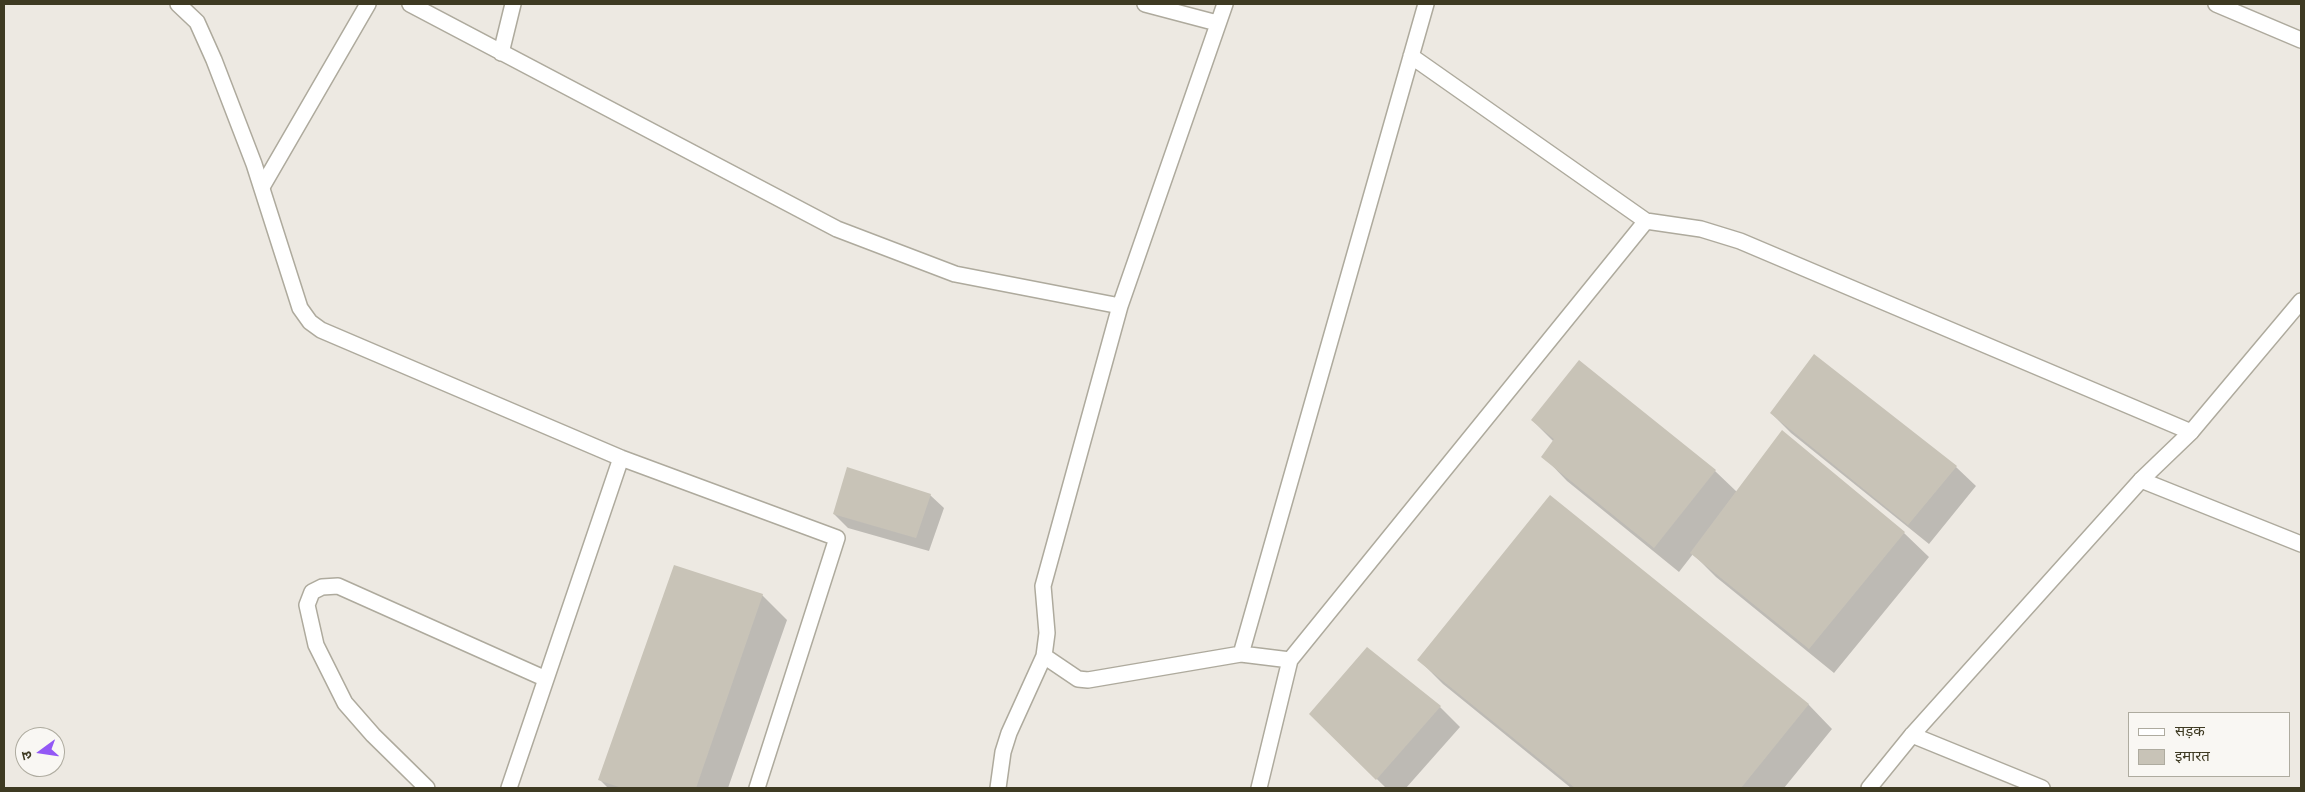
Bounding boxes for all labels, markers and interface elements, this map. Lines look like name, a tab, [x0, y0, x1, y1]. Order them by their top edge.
legend	[2128, 712, 2290, 777]
text: सड़क	[2175, 721, 2205, 739]
north arrow	[15, 727, 65, 777]
text: इमारत	[2175, 746, 2210, 764]
text: उ	[17, 749, 35, 762]

